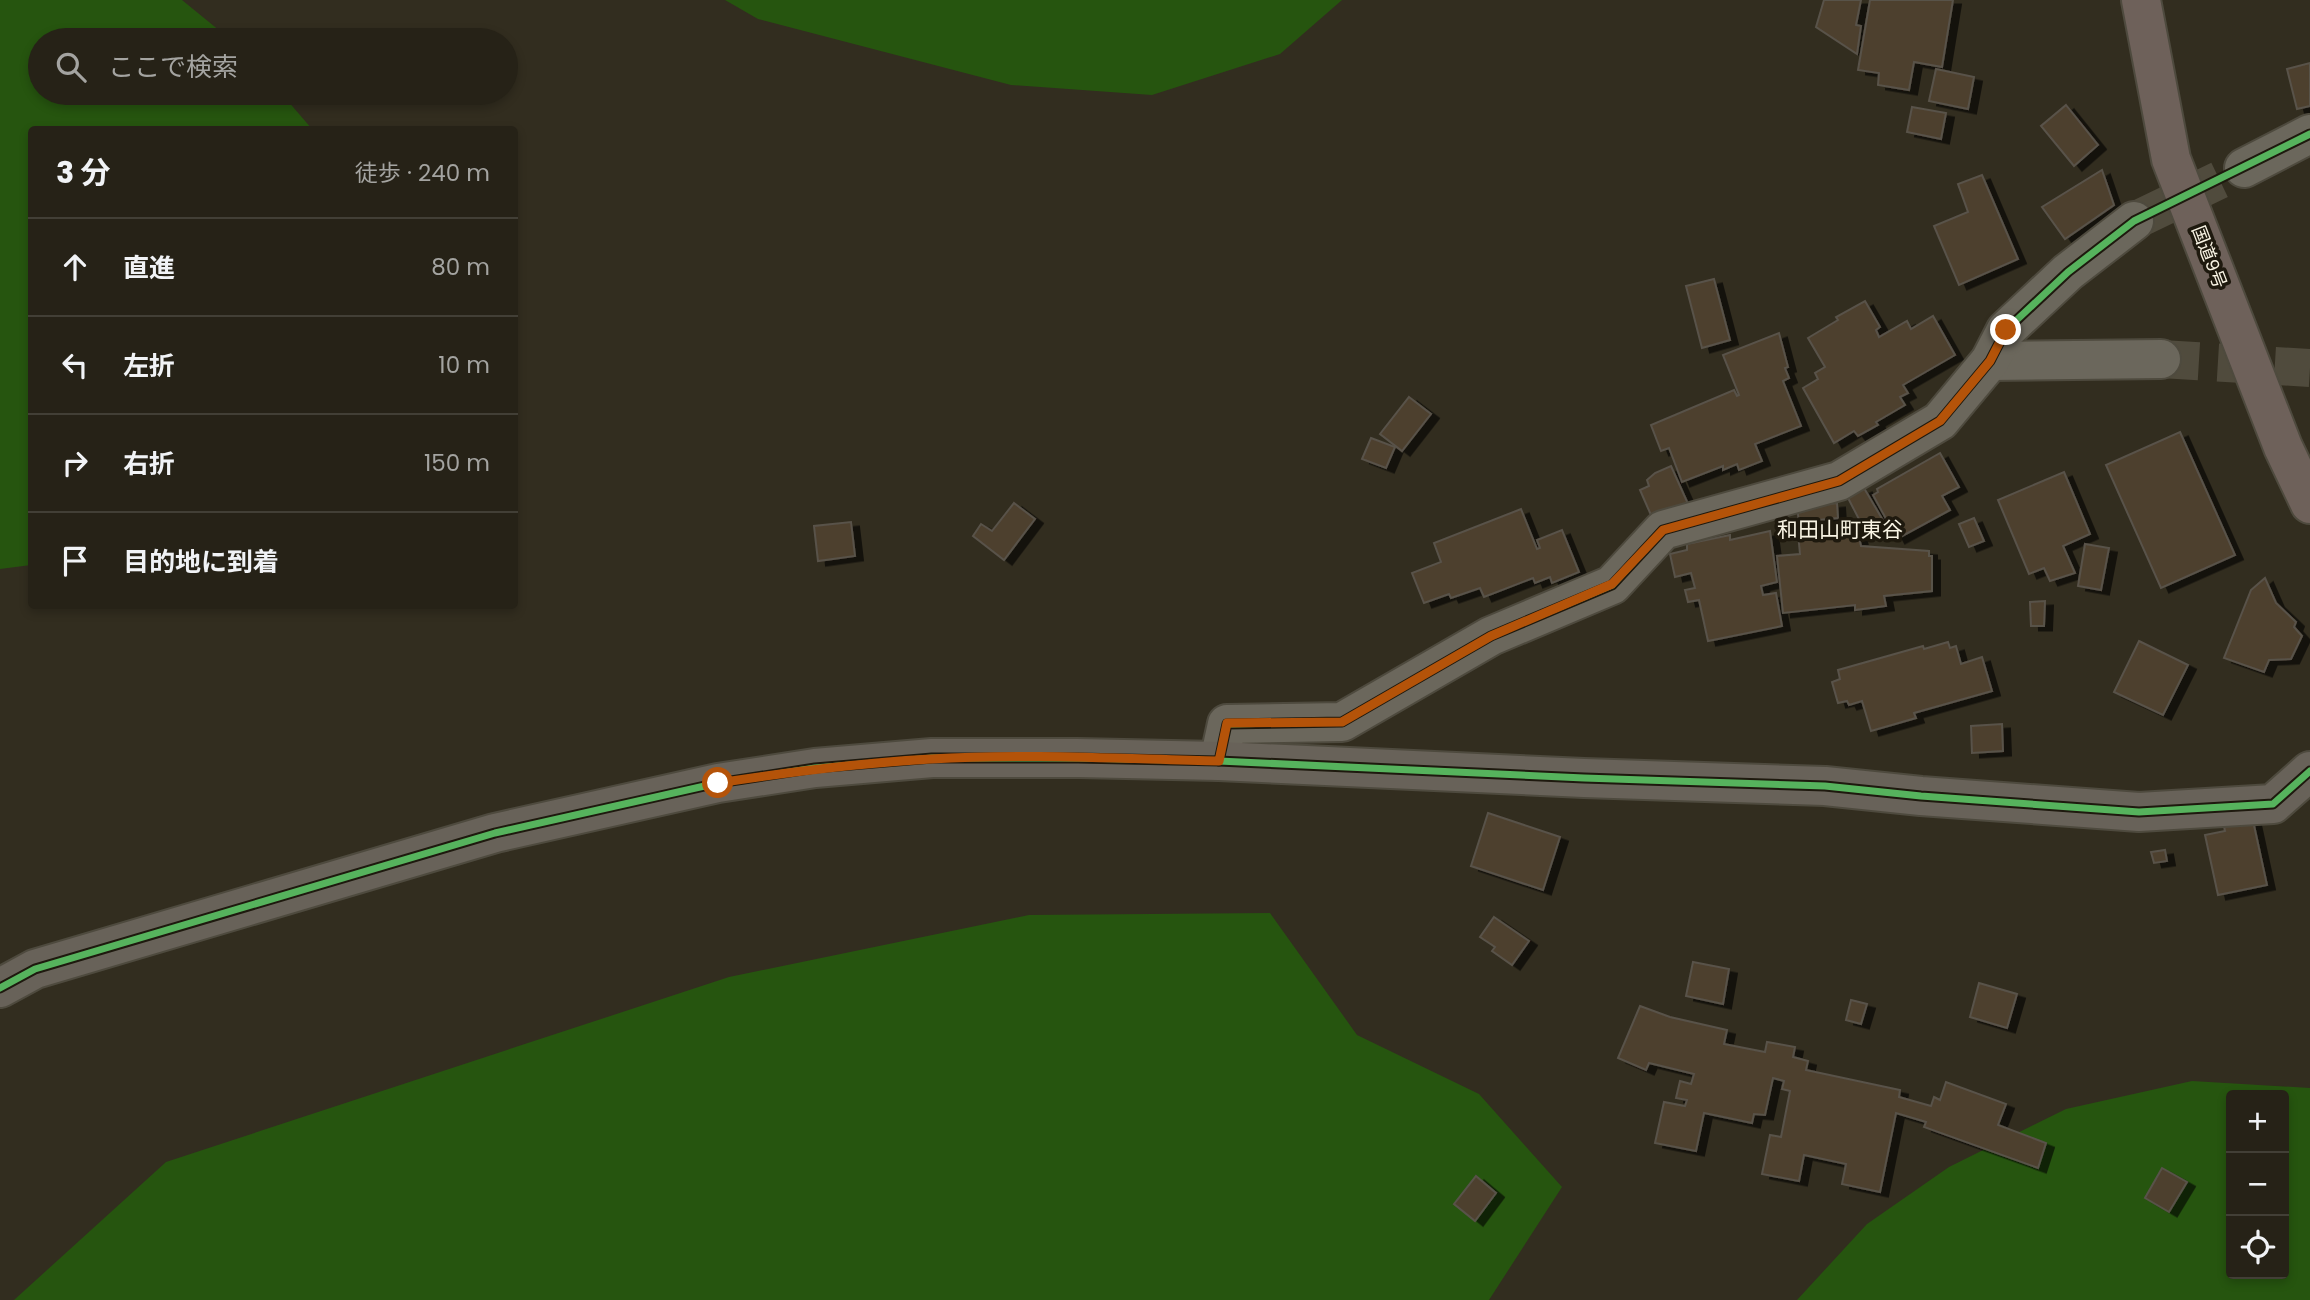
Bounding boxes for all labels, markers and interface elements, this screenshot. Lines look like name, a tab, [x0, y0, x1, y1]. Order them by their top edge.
search box	[28, 28, 518, 105]
icon: search	[52, 48, 90, 86]
text: ここで検索	[108, 49, 238, 85]
text: 3 分	[56, 151, 111, 194]
text: 徒歩 · 240 m	[355, 157, 490, 189]
street label: 国道9号	[2186, 222, 2233, 292]
icon: ahead	[56, 248, 94, 286]
text: 直進	[123, 250, 175, 286]
text: 80 m	[431, 251, 490, 283]
route end	[1990, 314, 2021, 345]
icon: left	[56, 346, 94, 384]
text: 左折	[123, 348, 175, 384]
text: 10 m	[438, 349, 490, 381]
icon: right	[56, 444, 94, 482]
text: 右折	[123, 446, 175, 482]
text: 150 m	[424, 447, 490, 479]
district label: 和田山町東谷	[1777, 515, 1903, 544]
icon: arrive	[56, 542, 94, 580]
text: 目的地に到着	[123, 544, 279, 580]
route start	[702, 767, 733, 798]
map controls	[2226, 1090, 2289, 1279]
button: +	[2226, 1090, 2289, 1153]
button: −	[2226, 1153, 2289, 1216]
button: locate	[2226, 1216, 2289, 1279]

